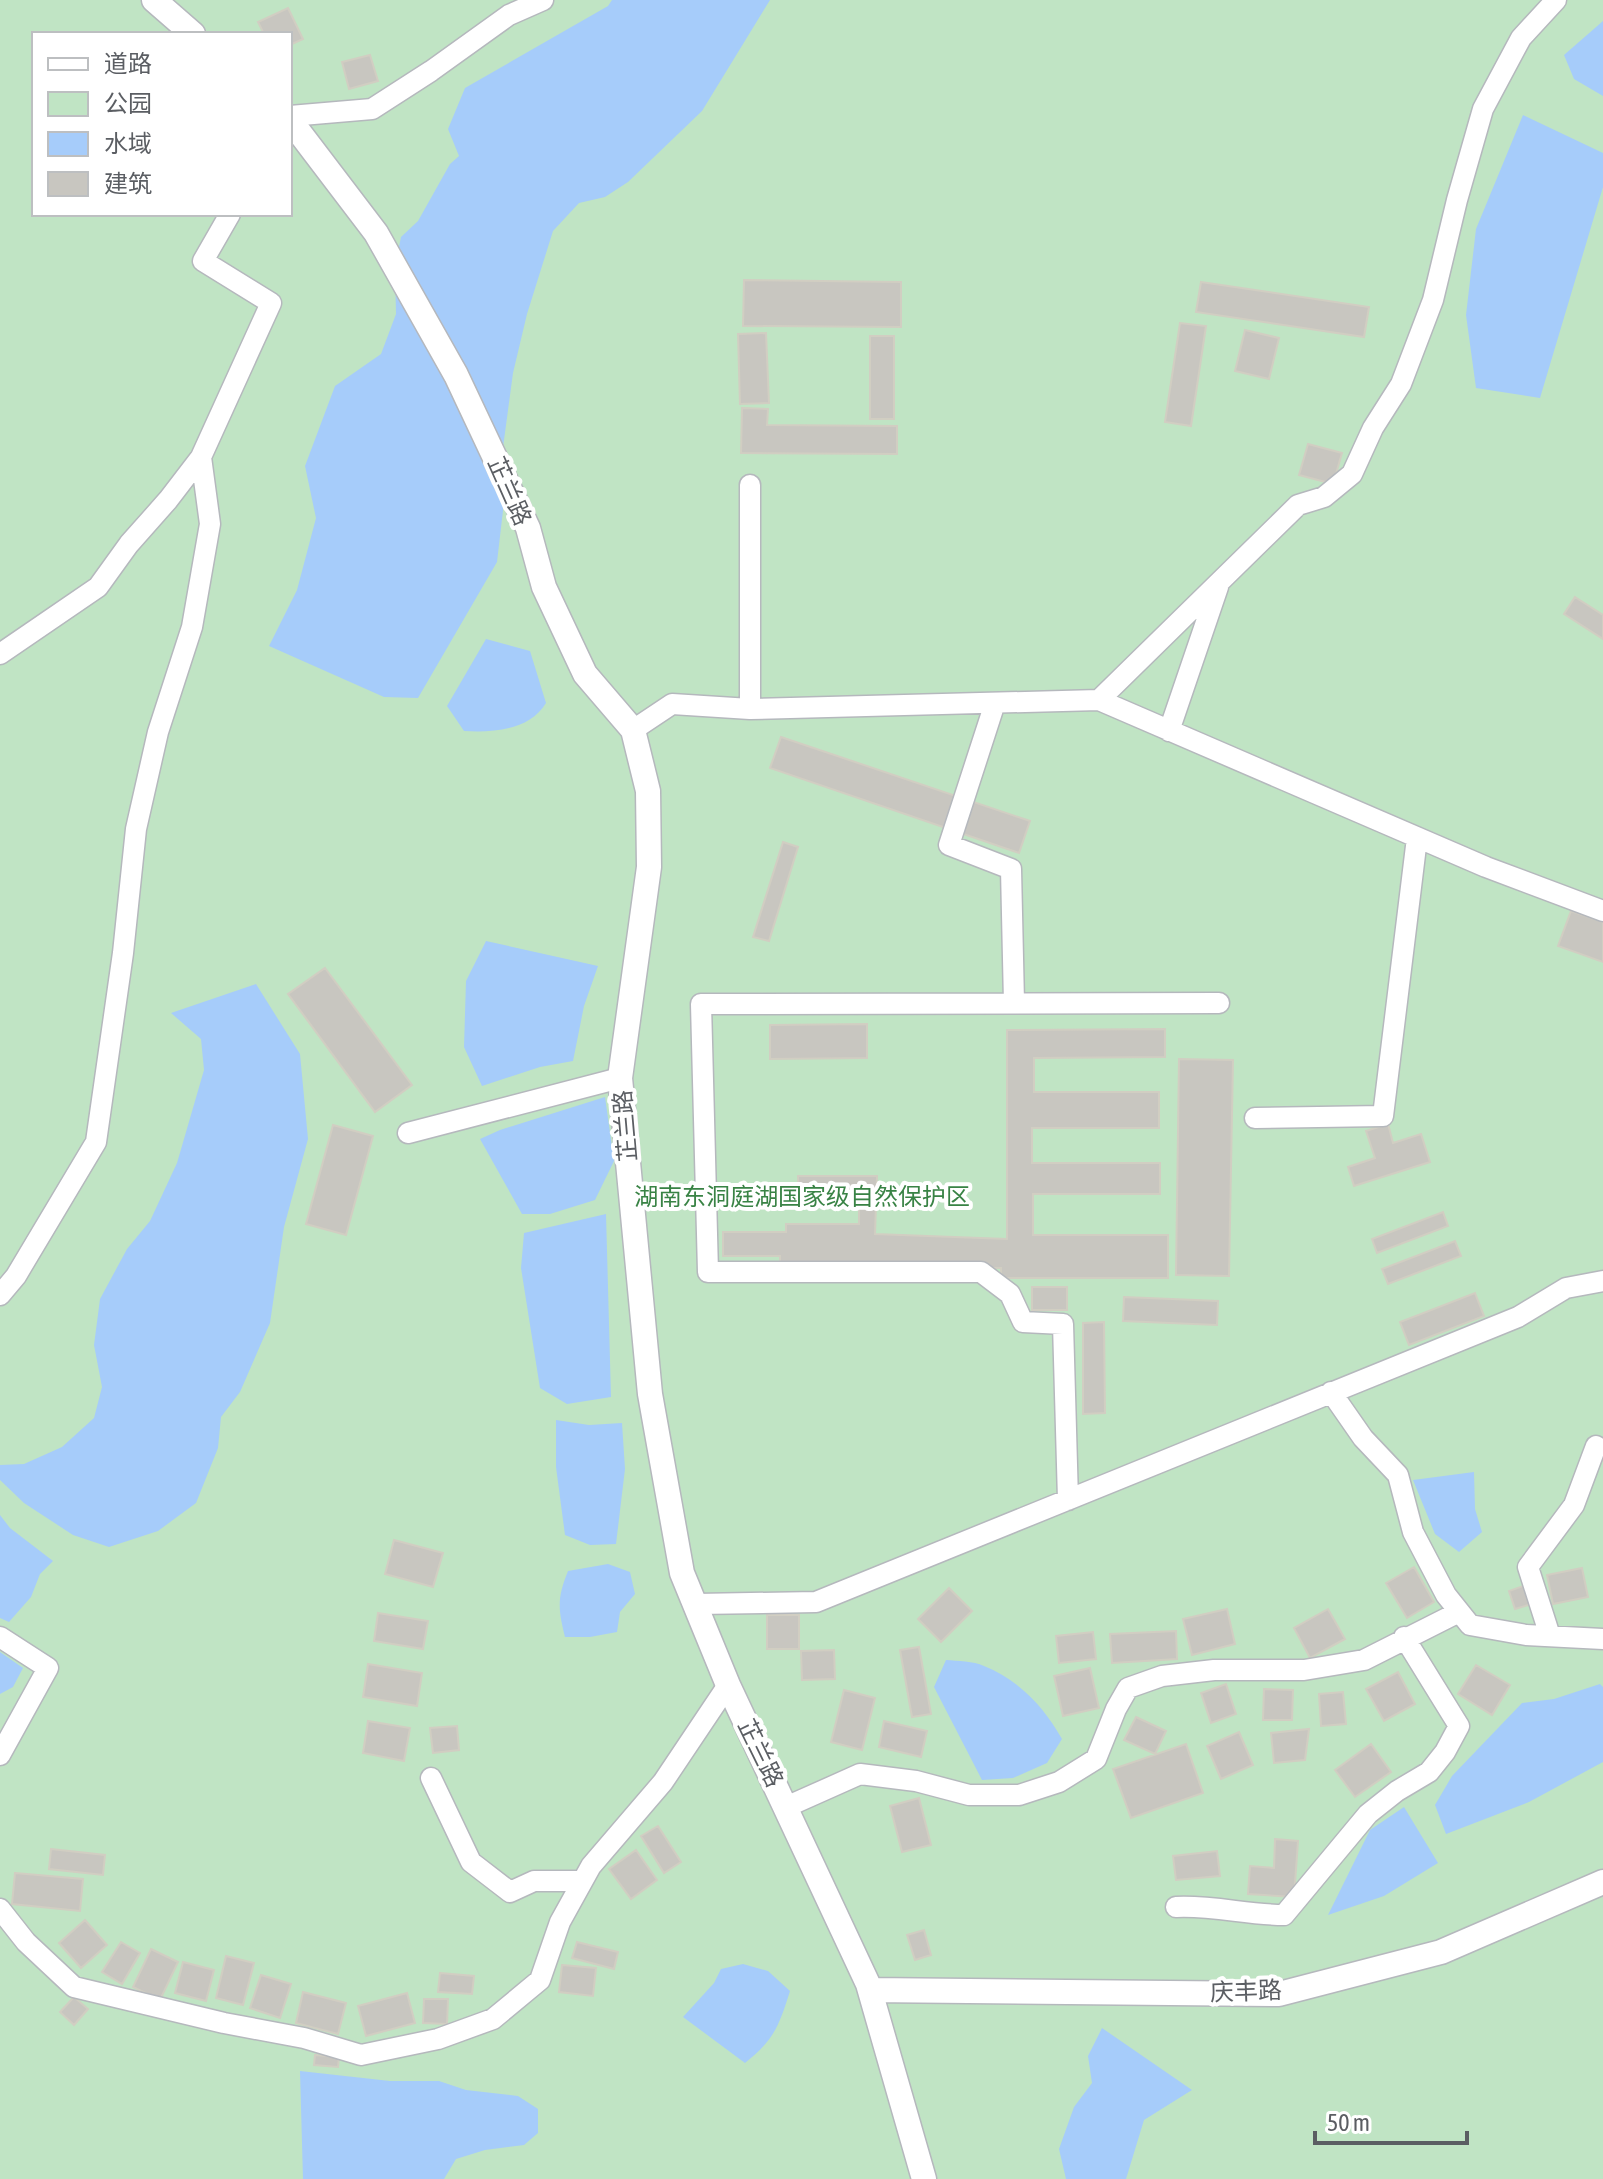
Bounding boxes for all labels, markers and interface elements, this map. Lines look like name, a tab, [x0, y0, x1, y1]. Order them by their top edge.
legend	[32, 32, 292, 216]
text: 道路	[104, 50, 152, 77]
text: 公园	[104, 90, 152, 117]
text: 水域	[104, 130, 152, 157]
text: 建筑	[104, 170, 152, 197]
street label: 芷兰路	[483, 453, 537, 529]
street label: 芷兰路	[608, 1089, 642, 1163]
park label: 湖南东洞庭湖国家级自然保护区	[634, 1183, 970, 1210]
street label: 芷兰路	[733, 1715, 789, 1791]
street label: 庆丰路	[1210, 1976, 1282, 2006]
scale bar	[1315, 2095, 1467, 2145]
text: 50 m	[1327, 2109, 1370, 2136]

